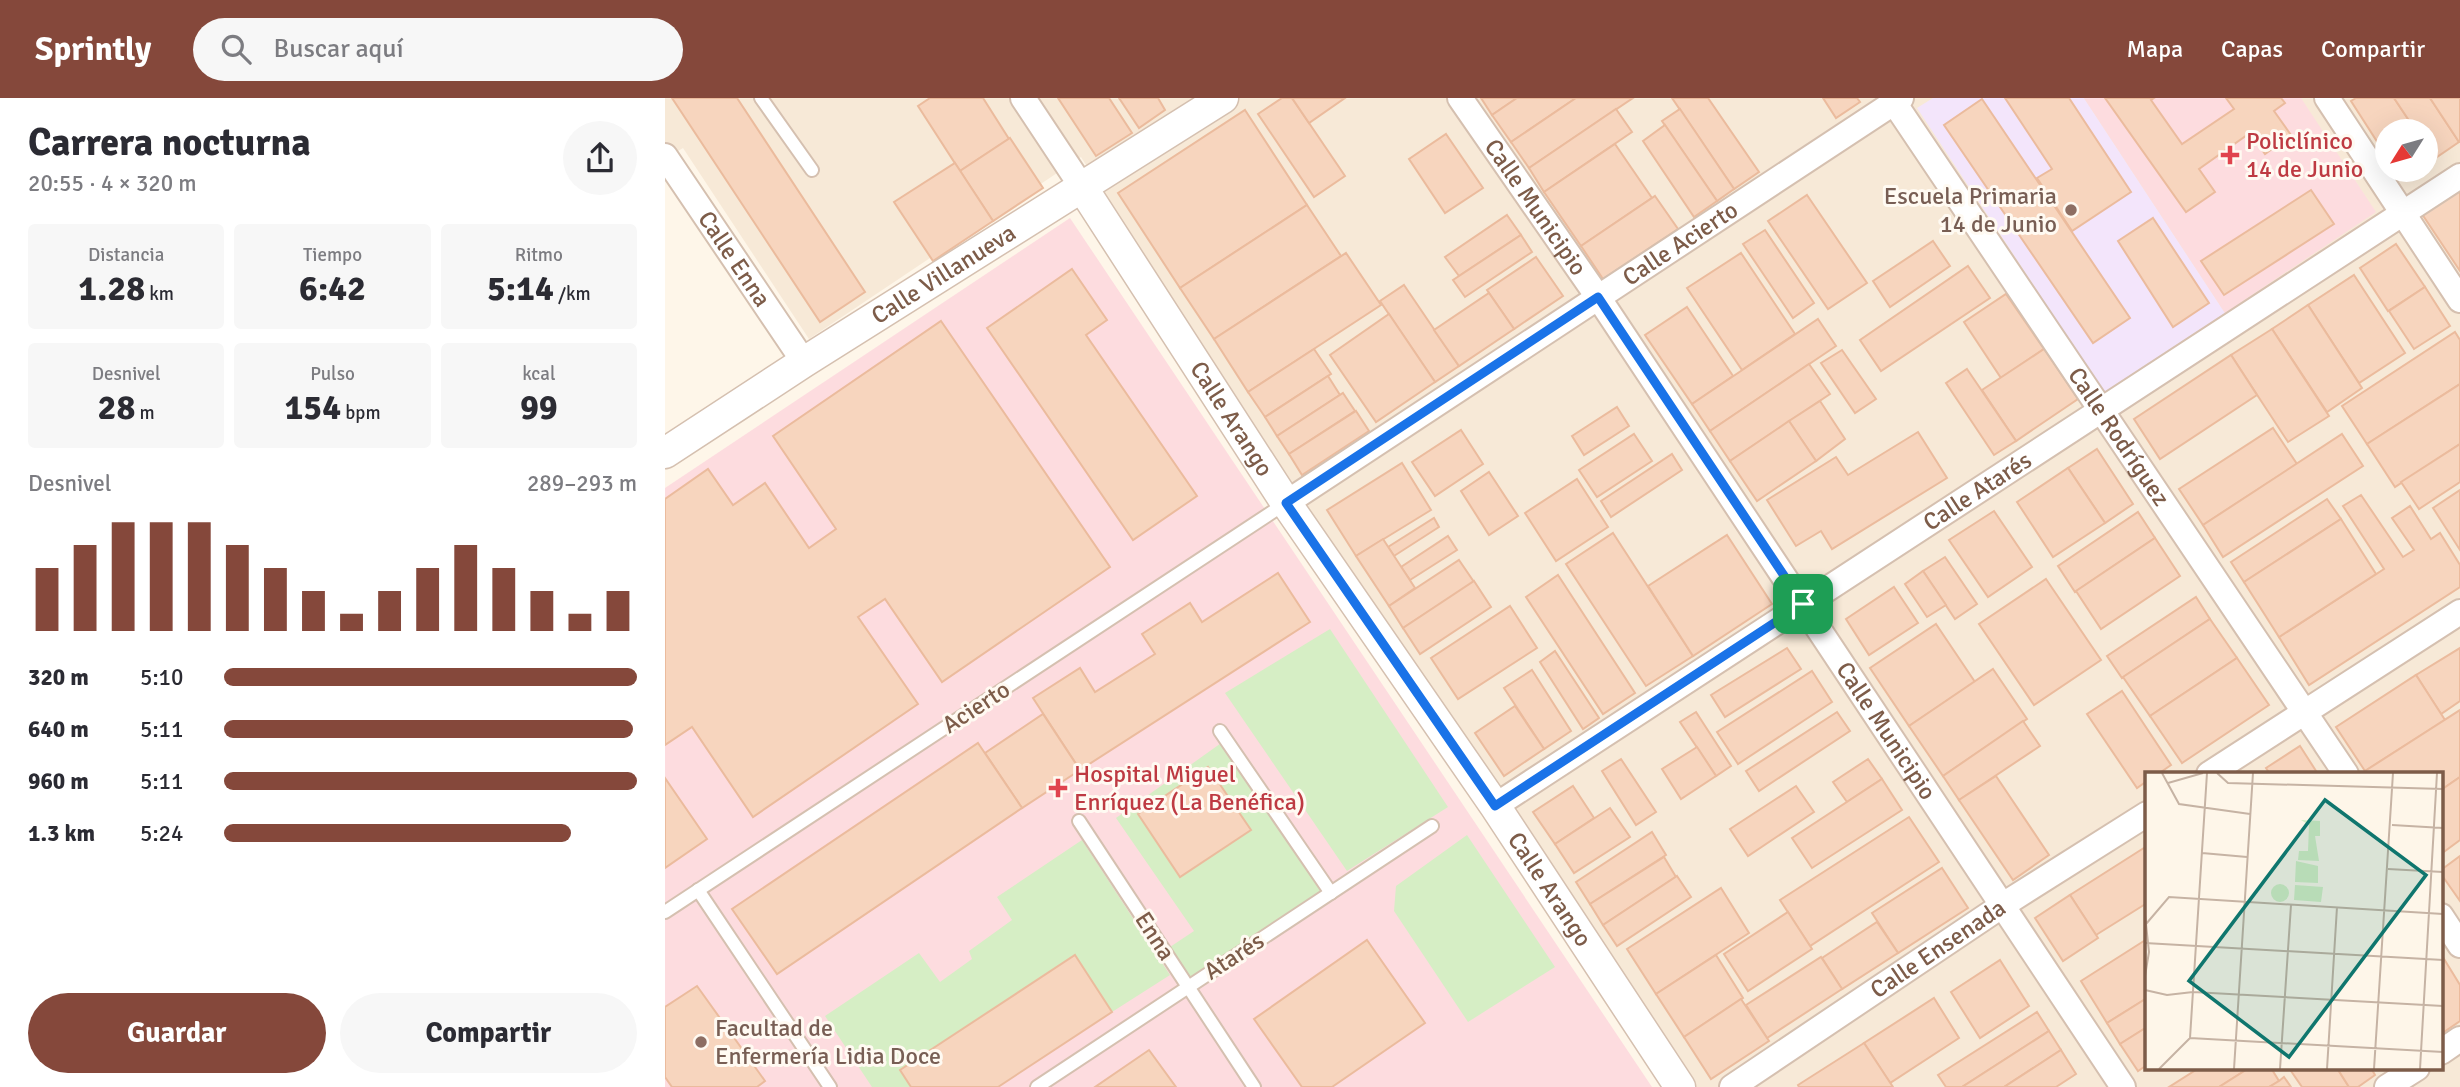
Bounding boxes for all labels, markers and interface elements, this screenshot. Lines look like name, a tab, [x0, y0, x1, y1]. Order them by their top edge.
search box	[193, 18, 683, 81]
text: Sprintly	[35, 29, 151, 70]
icon: search	[217, 30, 255, 68]
text: Buscar aquí	[273, 33, 404, 65]
text: Mapa	[2127, 34, 2183, 64]
text: Capas	[2221, 34, 2283, 64]
text: Compartir	[2321, 34, 2425, 64]
text: Carrera nocturna	[28, 119, 311, 166]
north arrow	[2375, 119, 2438, 182]
map controls	[2375, 119, 2438, 182]
button: share	[563, 121, 637, 195]
place label: Policlínico 14 de Junio	[2246, 126, 2363, 184]
street label: Calle Municipio	[1478, 133, 1594, 281]
marker: Policlínico 14 de Junio	[2220, 145, 2240, 165]
text: 20:55 · 4 × 320 m	[28, 169, 197, 198]
place label: Escuela Primaria 14 de Junio	[1884, 181, 2057, 239]
street label: Calle Acierto	[1617, 195, 1744, 292]
marker: Escuela Primaria 14 de Junio	[2063, 202, 2079, 218]
street label: Calle Enna	[691, 205, 777, 313]
street label: Calle Villanueva	[866, 218, 1021, 331]
text: Distancia	[88, 243, 164, 267]
text: Tiempo	[303, 243, 362, 267]
text: Ritmo	[515, 243, 563, 267]
text: 1.28	[78, 267, 145, 310]
text: 6:42	[299, 267, 366, 310]
text: 5:14	[487, 267, 554, 310]
text: km	[145, 282, 174, 306]
text: /km	[554, 282, 591, 306]
street label: Calle Arango	[1184, 356, 1280, 482]
street label: Calle Rodríguez	[2061, 361, 2176, 512]
text: Desnivel	[92, 362, 161, 386]
text: Pulso	[310, 362, 355, 386]
text: kcal	[522, 362, 555, 386]
text: 28	[98, 386, 135, 429]
text: 154	[284, 386, 341, 429]
text: 99	[520, 386, 558, 429]
text: m	[135, 401, 155, 425]
text: bpm	[341, 401, 381, 425]
street label: Calle Atarés	[1918, 445, 2037, 537]
text: Desnivel	[28, 469, 111, 498]
text: 289–293 m	[527, 469, 637, 498]
pin	[1773, 574, 1833, 634]
icon: arrive	[1784, 585, 1822, 623]
street label: Calle Municipio	[1830, 656, 1943, 805]
text: 320 m	[28, 663, 89, 692]
text: 5:10	[140, 663, 183, 692]
street label: Acierto	[937, 674, 1015, 740]
text: 640 m	[28, 715, 89, 744]
text: 5:11	[140, 715, 183, 744]
place label: Hospital Miguel Enríquez (La Benéfica)	[1074, 759, 1305, 817]
text: 960 m	[28, 767, 89, 796]
text: 5:11	[140, 767, 183, 796]
inset map	[2145, 772, 2443, 1070]
marker: Hospital Miguel Enríquez (La Benéfica)	[1048, 778, 1068, 798]
text: 1.3 km	[28, 819, 95, 848]
text: 5:24	[140, 819, 183, 848]
street label: Calle Arango	[1501, 826, 1598, 952]
street label: Calle Ensenada	[1864, 893, 2011, 1005]
street label: Enna	[1128, 906, 1182, 966]
street label: Atarés	[1198, 926, 1270, 986]
button: Guardar	[28, 993, 326, 1073]
button: Compartir	[340, 993, 637, 1073]
place label: Facultad de Enfermería Lidia Doce	[715, 1013, 941, 1071]
marker: Facultad de Enfermería Lidia Doce	[693, 1034, 709, 1050]

